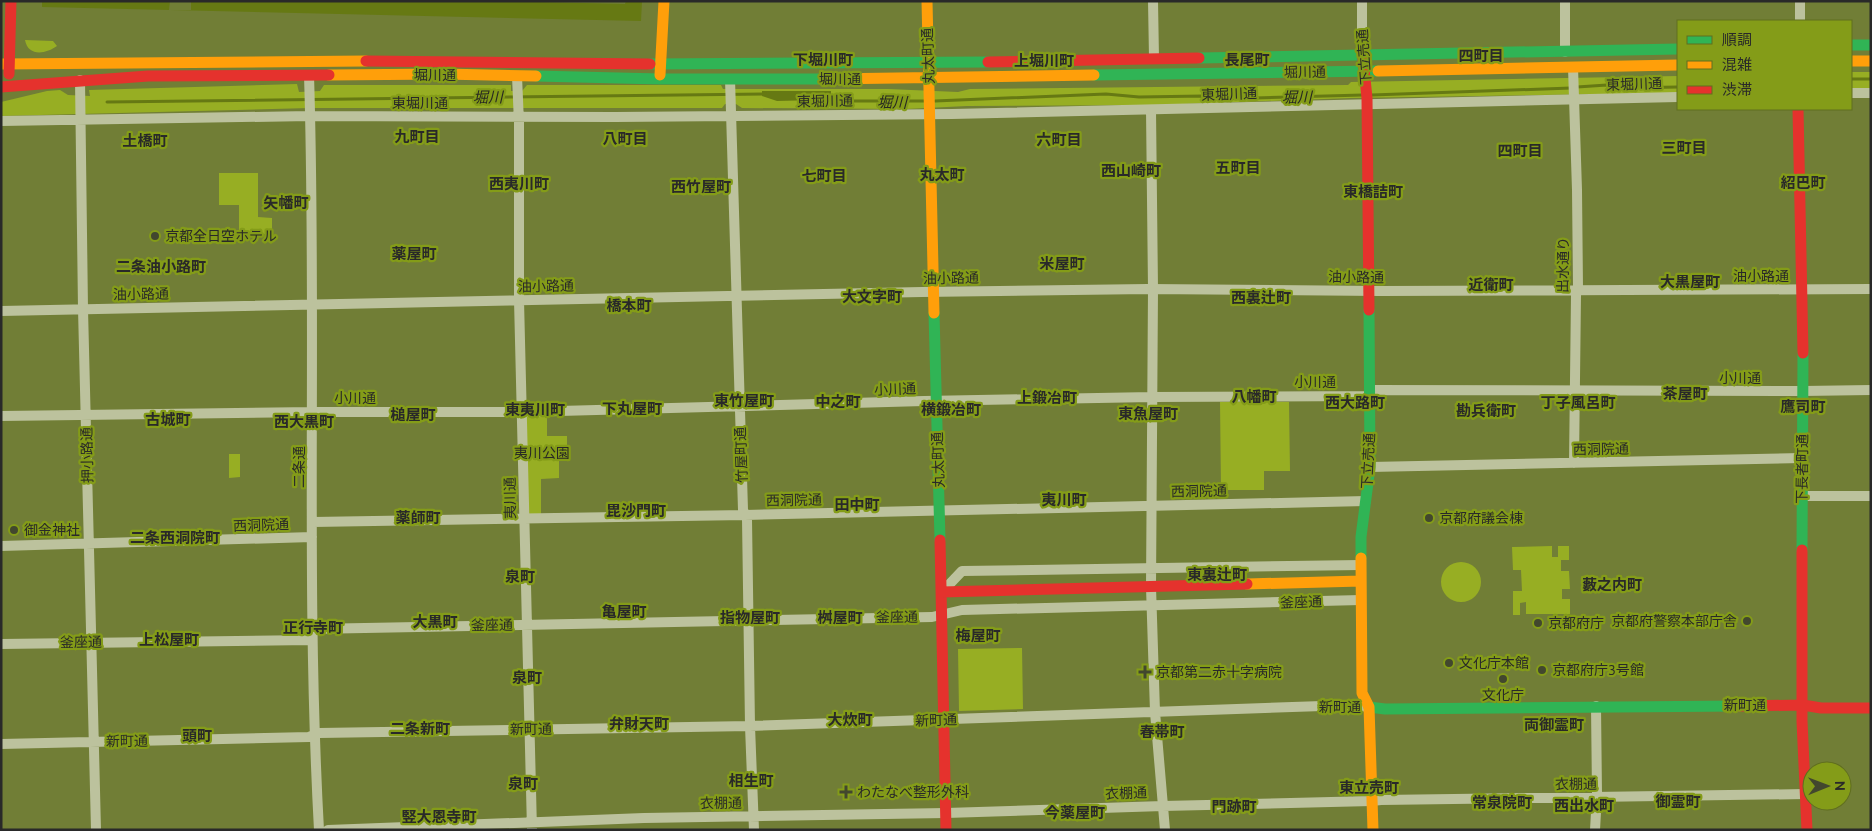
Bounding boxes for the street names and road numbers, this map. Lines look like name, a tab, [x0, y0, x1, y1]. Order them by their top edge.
street label: 丸太町通	[919, 28, 937, 84]
street label: 下立売通	[1354, 29, 1374, 85]
street label: 堀川通	[1284, 64, 1326, 80]
street label: 堀川通	[414, 67, 456, 83]
street label: 堀川通	[819, 71, 861, 87]
street label: 東堀川通	[1606, 75, 1662, 93]
street label: 東堀川通	[1201, 85, 1257, 103]
street label: 東堀川通	[797, 93, 853, 109]
street label: 東堀川通	[392, 95, 448, 111]
street label: 出水通り	[1555, 237, 1571, 293]
street label: 油小路通	[1733, 268, 1789, 284]
street label: 油小路通	[1328, 269, 1384, 285]
street label: 油小路通	[923, 270, 979, 286]
street label: 油小路通	[518, 278, 574, 294]
street label: 油小路通	[113, 286, 169, 302]
street label: 小川通	[1719, 370, 1761, 386]
street label: 小川通	[1294, 374, 1336, 390]
street label: 小川通	[874, 380, 916, 398]
street label: 小川通	[334, 390, 376, 406]
street label: 押小路通	[79, 427, 95, 483]
street label: 竹屋町通	[732, 427, 750, 483]
street label: 丸太町通	[929, 432, 947, 488]
street label: 下立売通	[1359, 433, 1377, 489]
street label: 下長者町通	[1793, 434, 1811, 504]
street label: 西洞院通	[1573, 441, 1629, 457]
street label: 二条通	[291, 446, 307, 488]
street label: 夷川通	[502, 477, 518, 519]
street label: 西洞院通	[1171, 483, 1227, 499]
street label: 西洞院通	[766, 492, 822, 508]
street label: 西洞院通	[233, 516, 289, 534]
street label: 釜座通	[1280, 593, 1322, 611]
street label: 釜座通	[876, 609, 918, 625]
street label: 釜座通	[471, 617, 513, 633]
street label: 釜座通	[60, 634, 102, 650]
street label: 新町通	[1724, 697, 1766, 713]
street label: 新町通	[1319, 699, 1361, 715]
street label: 新町通	[915, 711, 957, 729]
street label: 新町通	[510, 721, 552, 737]
street label: 新町通	[106, 733, 148, 749]
street label: 衣棚通	[1555, 776, 1597, 792]
street label: 衣棚通	[1105, 784, 1147, 802]
street label: 衣棚通	[700, 795, 742, 811]

